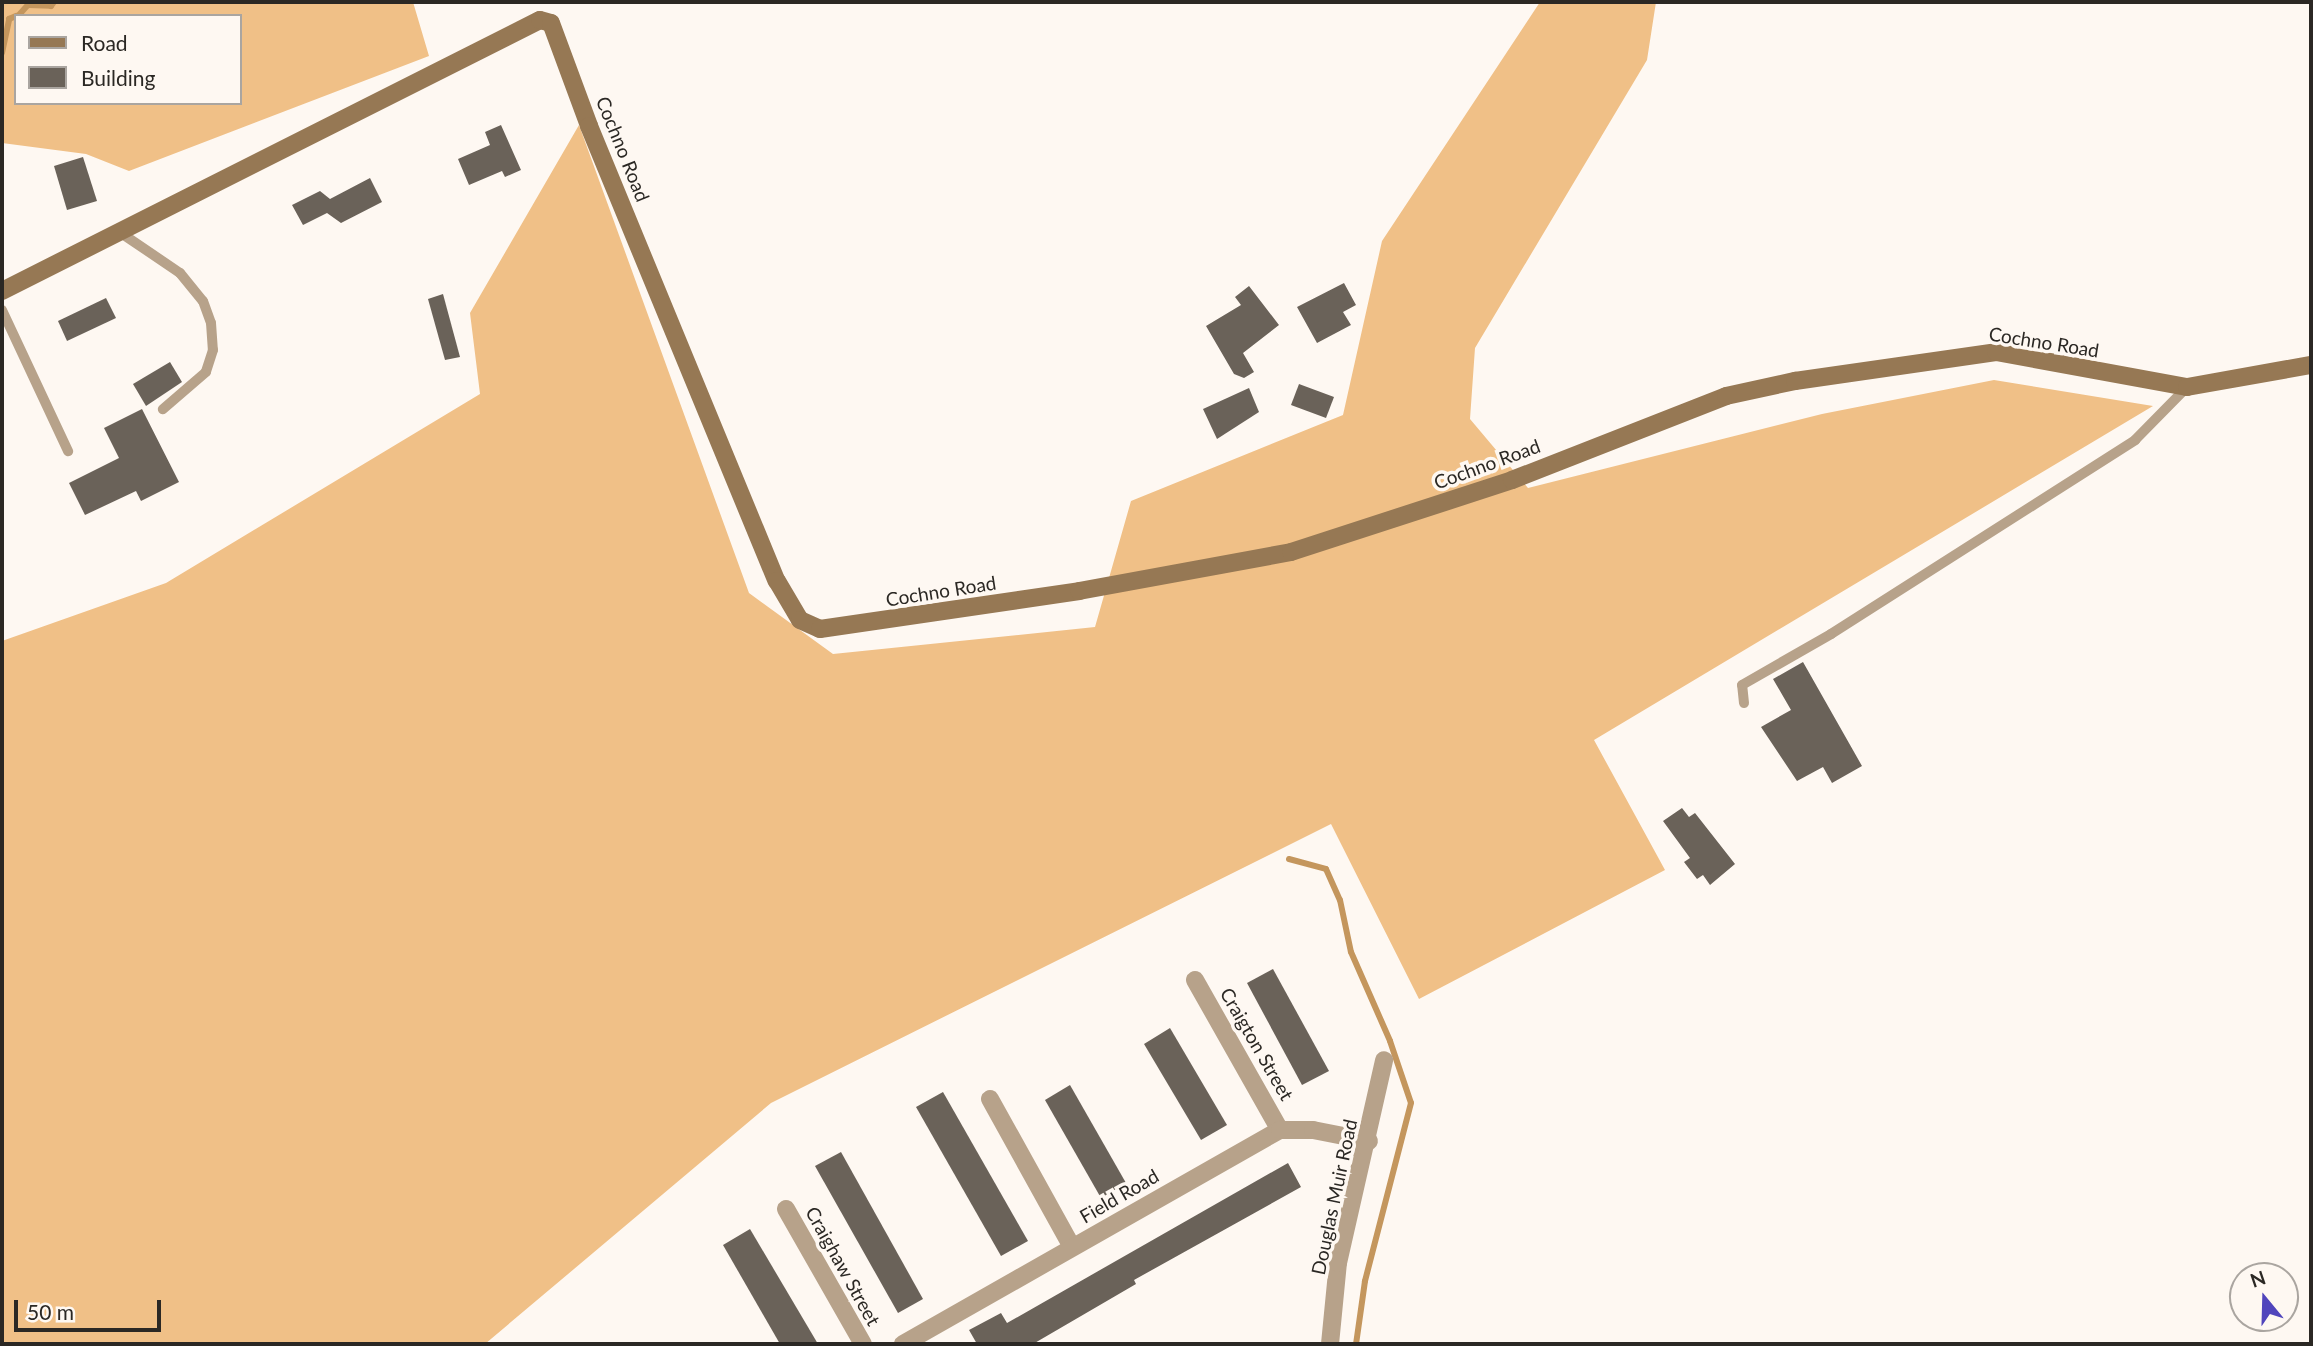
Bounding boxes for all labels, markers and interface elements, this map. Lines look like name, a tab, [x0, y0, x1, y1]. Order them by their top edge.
legend	[14, 14, 242, 105]
text: Road	[81, 30, 128, 55]
text: Building	[81, 65, 156, 90]
street label: Cochno Road	[592, 93, 654, 205]
street label: Cochno Road	[1987, 322, 2101, 362]
street label: Cochno Road	[1431, 434, 1543, 494]
street label: Cochno Road	[884, 571, 998, 611]
street label: Craigton Street	[1216, 984, 1298, 1104]
street label: Douglas Muir Road	[1306, 1117, 1362, 1277]
street label: Field Road	[1075, 1164, 1163, 1228]
street label: Craighaw Street	[801, 1202, 885, 1330]
north arrow	[2229, 1262, 2299, 1332]
text: N	[2247, 1265, 2268, 1292]
scale bar	[18, 1286, 164, 1330]
text: 50 m	[27, 1299, 74, 1324]

